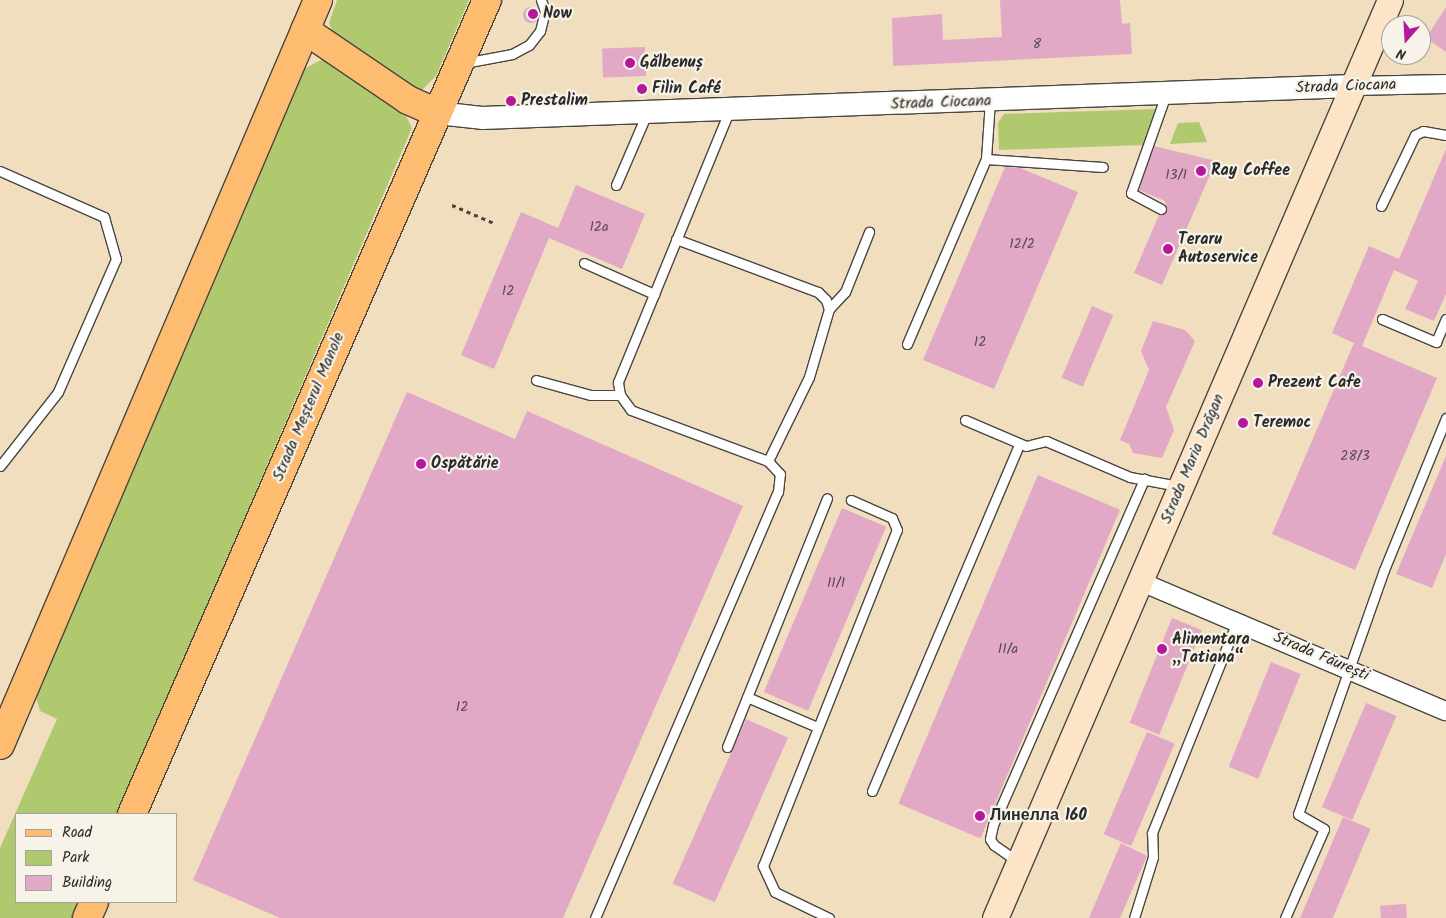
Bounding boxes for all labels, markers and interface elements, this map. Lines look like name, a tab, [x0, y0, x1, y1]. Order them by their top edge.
place label: Now	[543, 4, 572, 24]
marker: Now	[527, 8, 539, 20]
north arrow	[1381, 15, 1431, 65]
house number: 8	[1033, 36, 1041, 52]
text: N	[1394, 41, 1409, 65]
place label: Gălbenuș	[640, 53, 703, 73]
marker: Gălbenuș	[624, 57, 636, 69]
street label: Strada Ciocana	[1295, 76, 1397, 98]
place label: Filin Café	[652, 79, 721, 99]
marker: Filin Café	[636, 83, 648, 95]
place label: Prestalim	[521, 91, 588, 111]
street label: Strada Ciocana	[890, 92, 992, 114]
marker: Prestalim	[505, 95, 517, 107]
place label: Ray Coffee	[1211, 161, 1290, 181]
marker: Ray Coffee	[1195, 165, 1207, 177]
house number: 13/1	[1165, 167, 1187, 183]
house number: 12a	[589, 219, 609, 235]
place label: Teraru Autoservice	[1178, 230, 1258, 268]
house number: 12/2	[1009, 236, 1035, 252]
marker: Teraru Autoservice	[1162, 243, 1174, 255]
house number: 12	[502, 283, 514, 299]
street label: Strada Meșterul Manole	[269, 330, 349, 484]
house number: 12	[974, 334, 986, 350]
place label: Prezent Cafe	[1268, 373, 1361, 393]
marker: Prezent Cafe	[1252, 377, 1264, 389]
street label: Strada Maria Drăgan	[1157, 391, 1229, 527]
place label: Teremoc	[1253, 413, 1311, 433]
marker: Teremoc	[1237, 417, 1249, 429]
house number: 28/3	[1340, 448, 1370, 464]
place label: Ospătărie	[431, 454, 499, 474]
marker: Ospătărie	[415, 458, 427, 470]
house number: 11/1	[827, 575, 845, 591]
street label: Strada Făurești	[1270, 628, 1372, 686]
place label: Alimentara „Tatiana“	[1172, 630, 1250, 668]
house number: 11/a	[998, 641, 1018, 657]
marker: Alimentara „Tatiana“	[1156, 643, 1168, 655]
house number: 12	[456, 699, 468, 715]
place label: Линелла 160	[990, 806, 1087, 826]
marker: Линелла 160	[974, 810, 986, 822]
legend	[15, 813, 178, 903]
text: Road	[62, 821, 92, 845]
text: Park	[62, 846, 89, 870]
text: Building	[62, 871, 112, 895]

